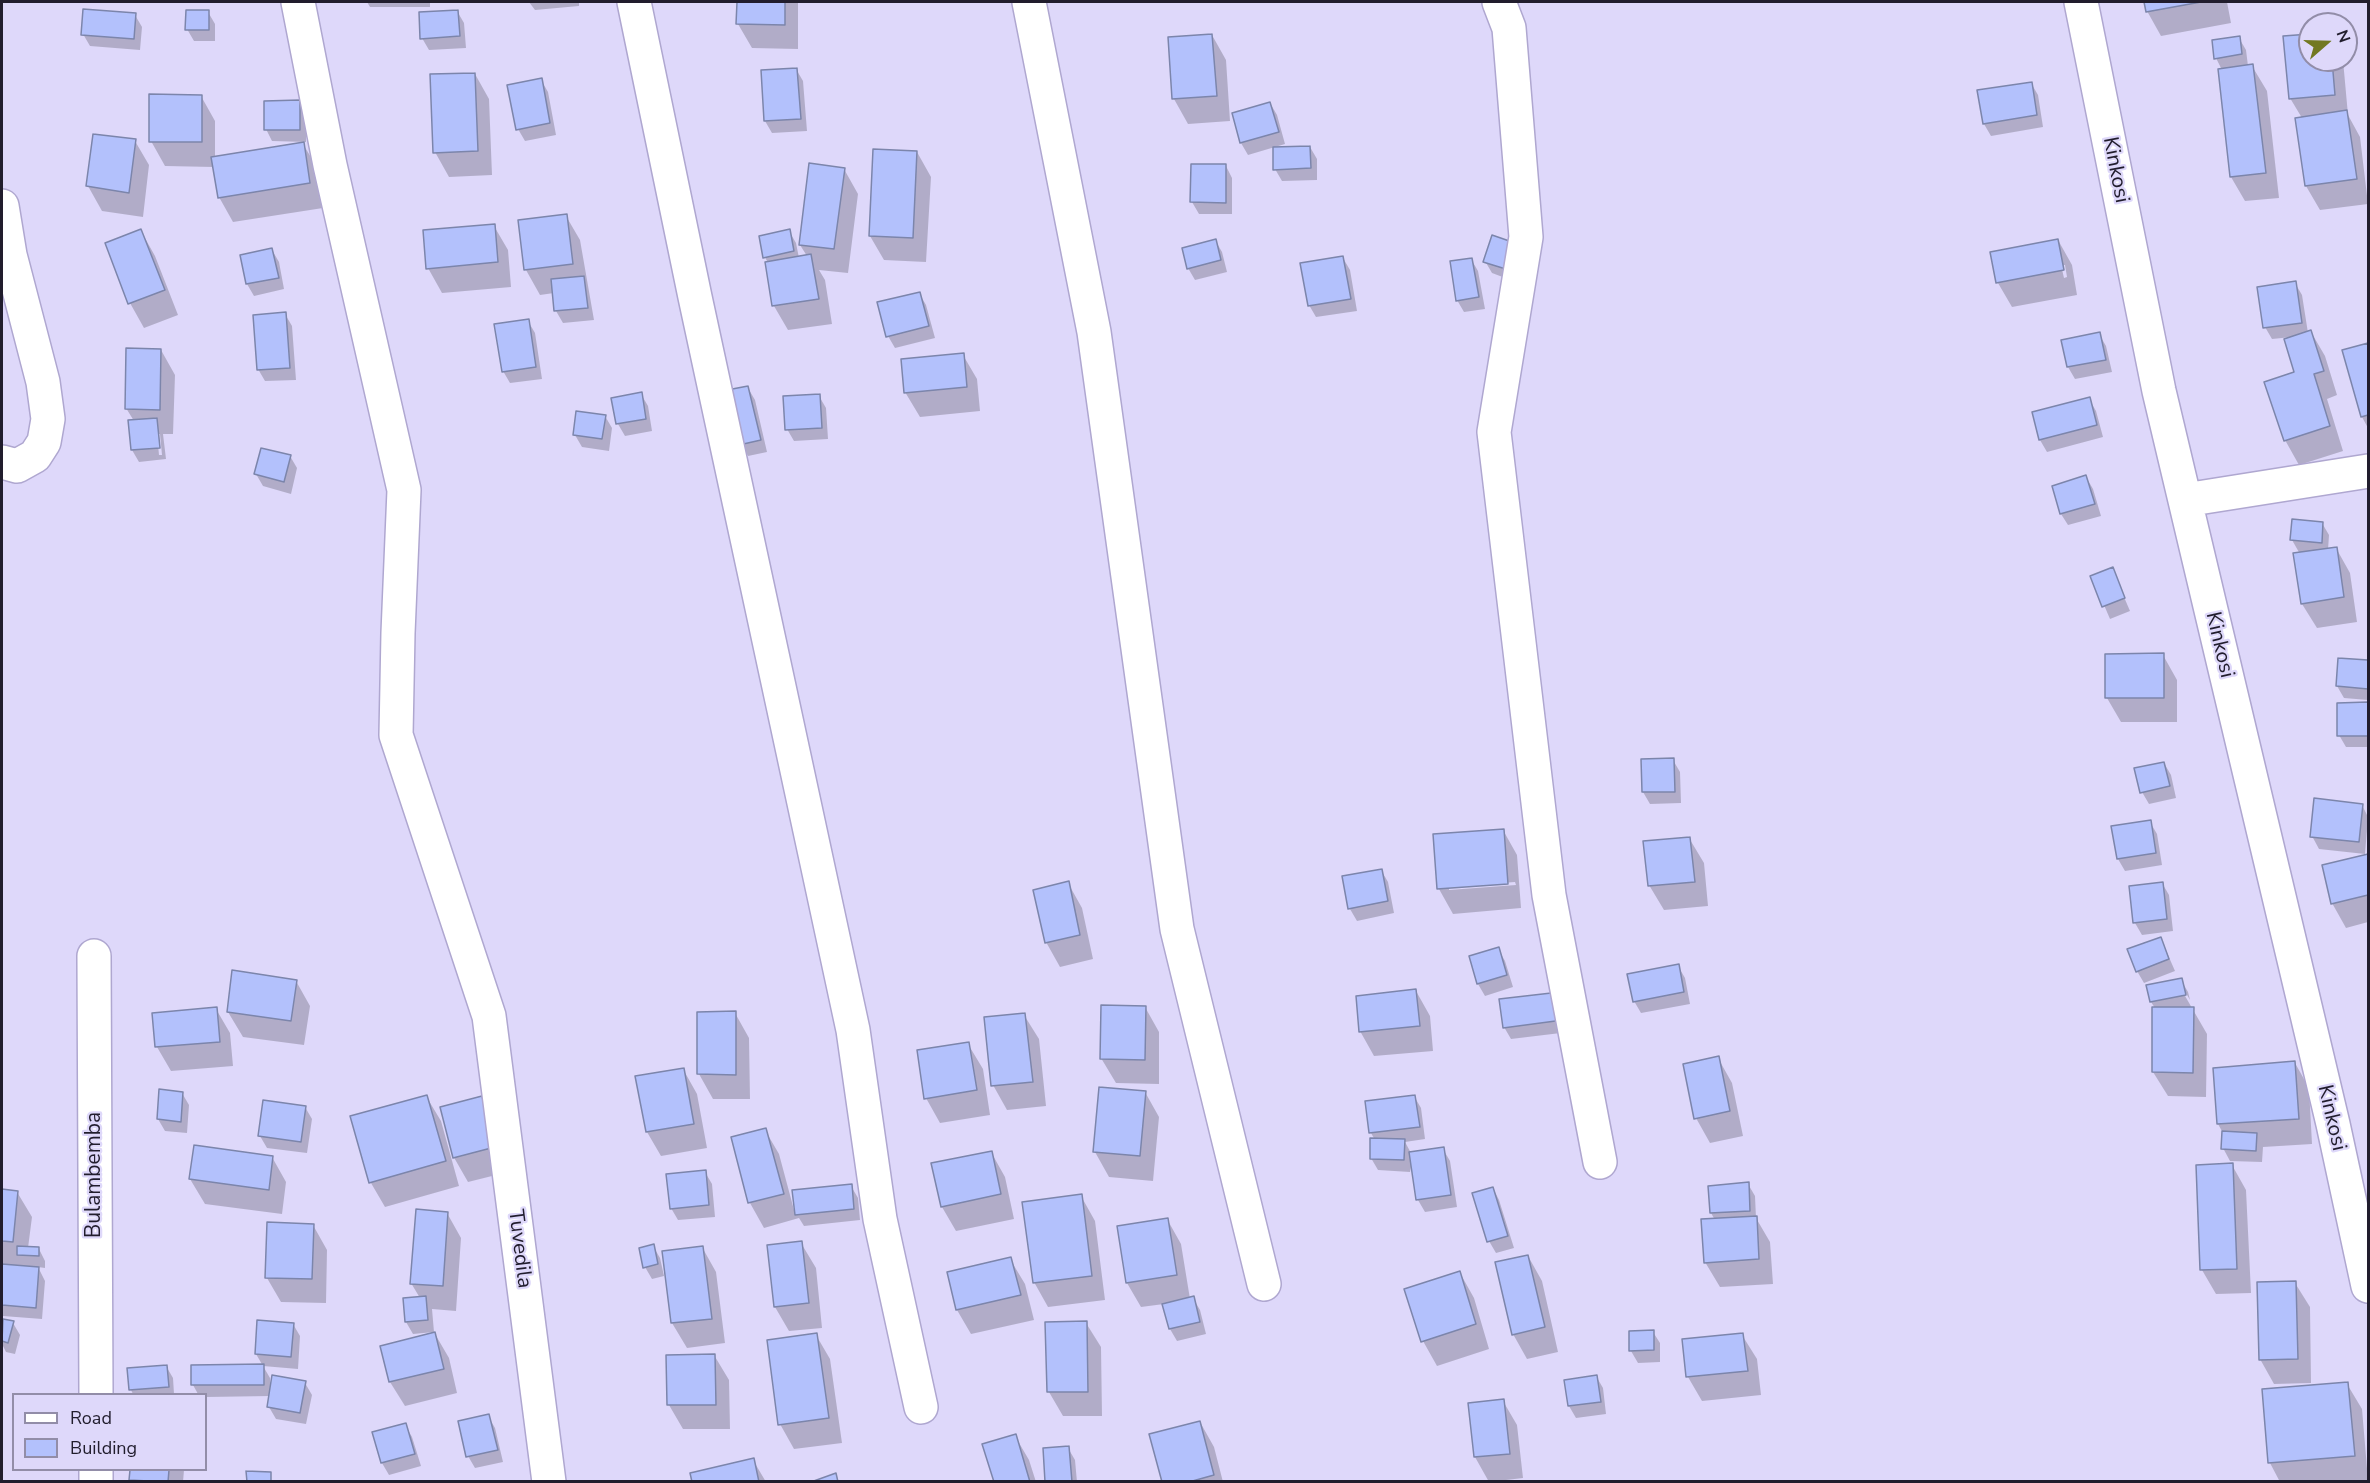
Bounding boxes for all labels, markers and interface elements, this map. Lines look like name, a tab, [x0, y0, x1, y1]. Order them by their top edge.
north arrow	[2298, 12, 2358, 72]
text: N	[2331, 27, 2355, 46]
street label: Kinkosi	[2096, 135, 2134, 205]
street label: Kinkosi	[2199, 610, 2239, 680]
street label: Kinkosi	[2311, 1083, 2351, 1153]
street label: Bulambemba	[82, 1112, 108, 1238]
street label: Tuvedila	[502, 1208, 536, 1290]
legend	[12, 1393, 207, 1471]
text: Road	[70, 1406, 112, 1430]
text: Building	[70, 1436, 137, 1460]

